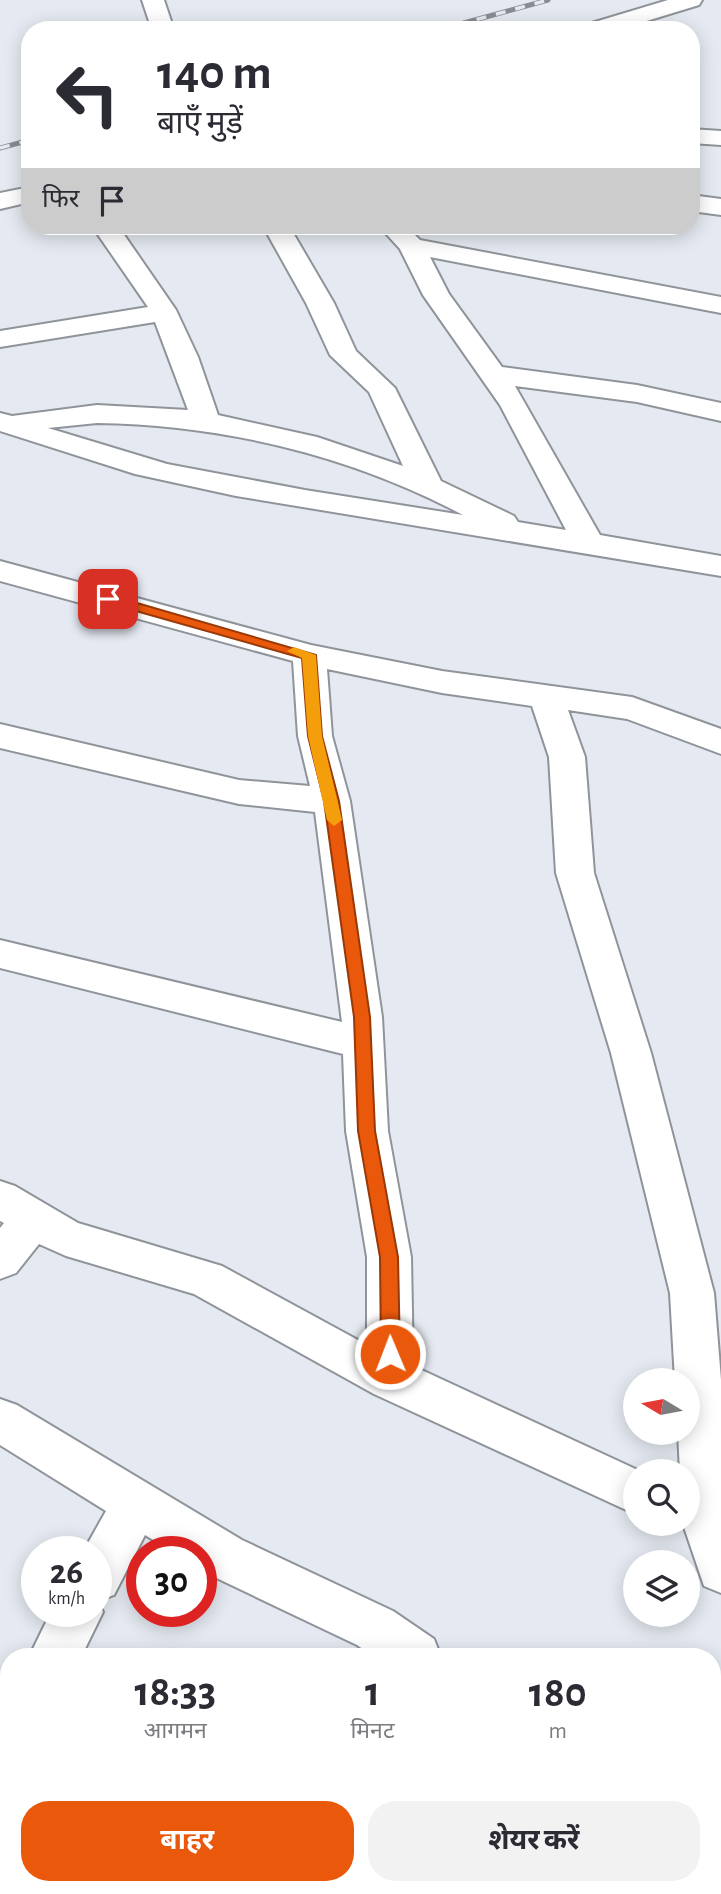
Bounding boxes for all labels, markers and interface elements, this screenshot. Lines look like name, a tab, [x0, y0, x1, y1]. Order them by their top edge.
icon: left	[42, 49, 133, 140]
text: 140 m	[157, 49, 272, 98]
text: बाएँ मुड़ें	[157, 107, 243, 139]
icon: arrive	[93, 182, 131, 220]
text: फिर	[42, 186, 79, 212]
pin	[78, 569, 138, 629]
icon: arrive	[89, 580, 127, 618]
position arrow	[353, 1317, 427, 1391]
north arrow	[623, 1368, 700, 1446]
map controls	[623, 1368, 700, 1627]
button: search	[623, 1459, 700, 1536]
speed limit sign: 30	[126, 1536, 217, 1627]
button: layers	[623, 1550, 700, 1627]
text: 26	[50, 1555, 83, 1590]
text: km/h	[48, 1590, 85, 1608]
text: 18:33	[134, 1671, 216, 1713]
text: 1	[365, 1671, 380, 1713]
text: 180	[529, 1672, 587, 1714]
text: आगमन	[144, 1720, 207, 1743]
text: मिनट	[350, 1720, 394, 1743]
text: m	[549, 1720, 567, 1743]
button: बाहर	[21, 1801, 354, 1881]
button: शेयर करें	[368, 1801, 700, 1881]

